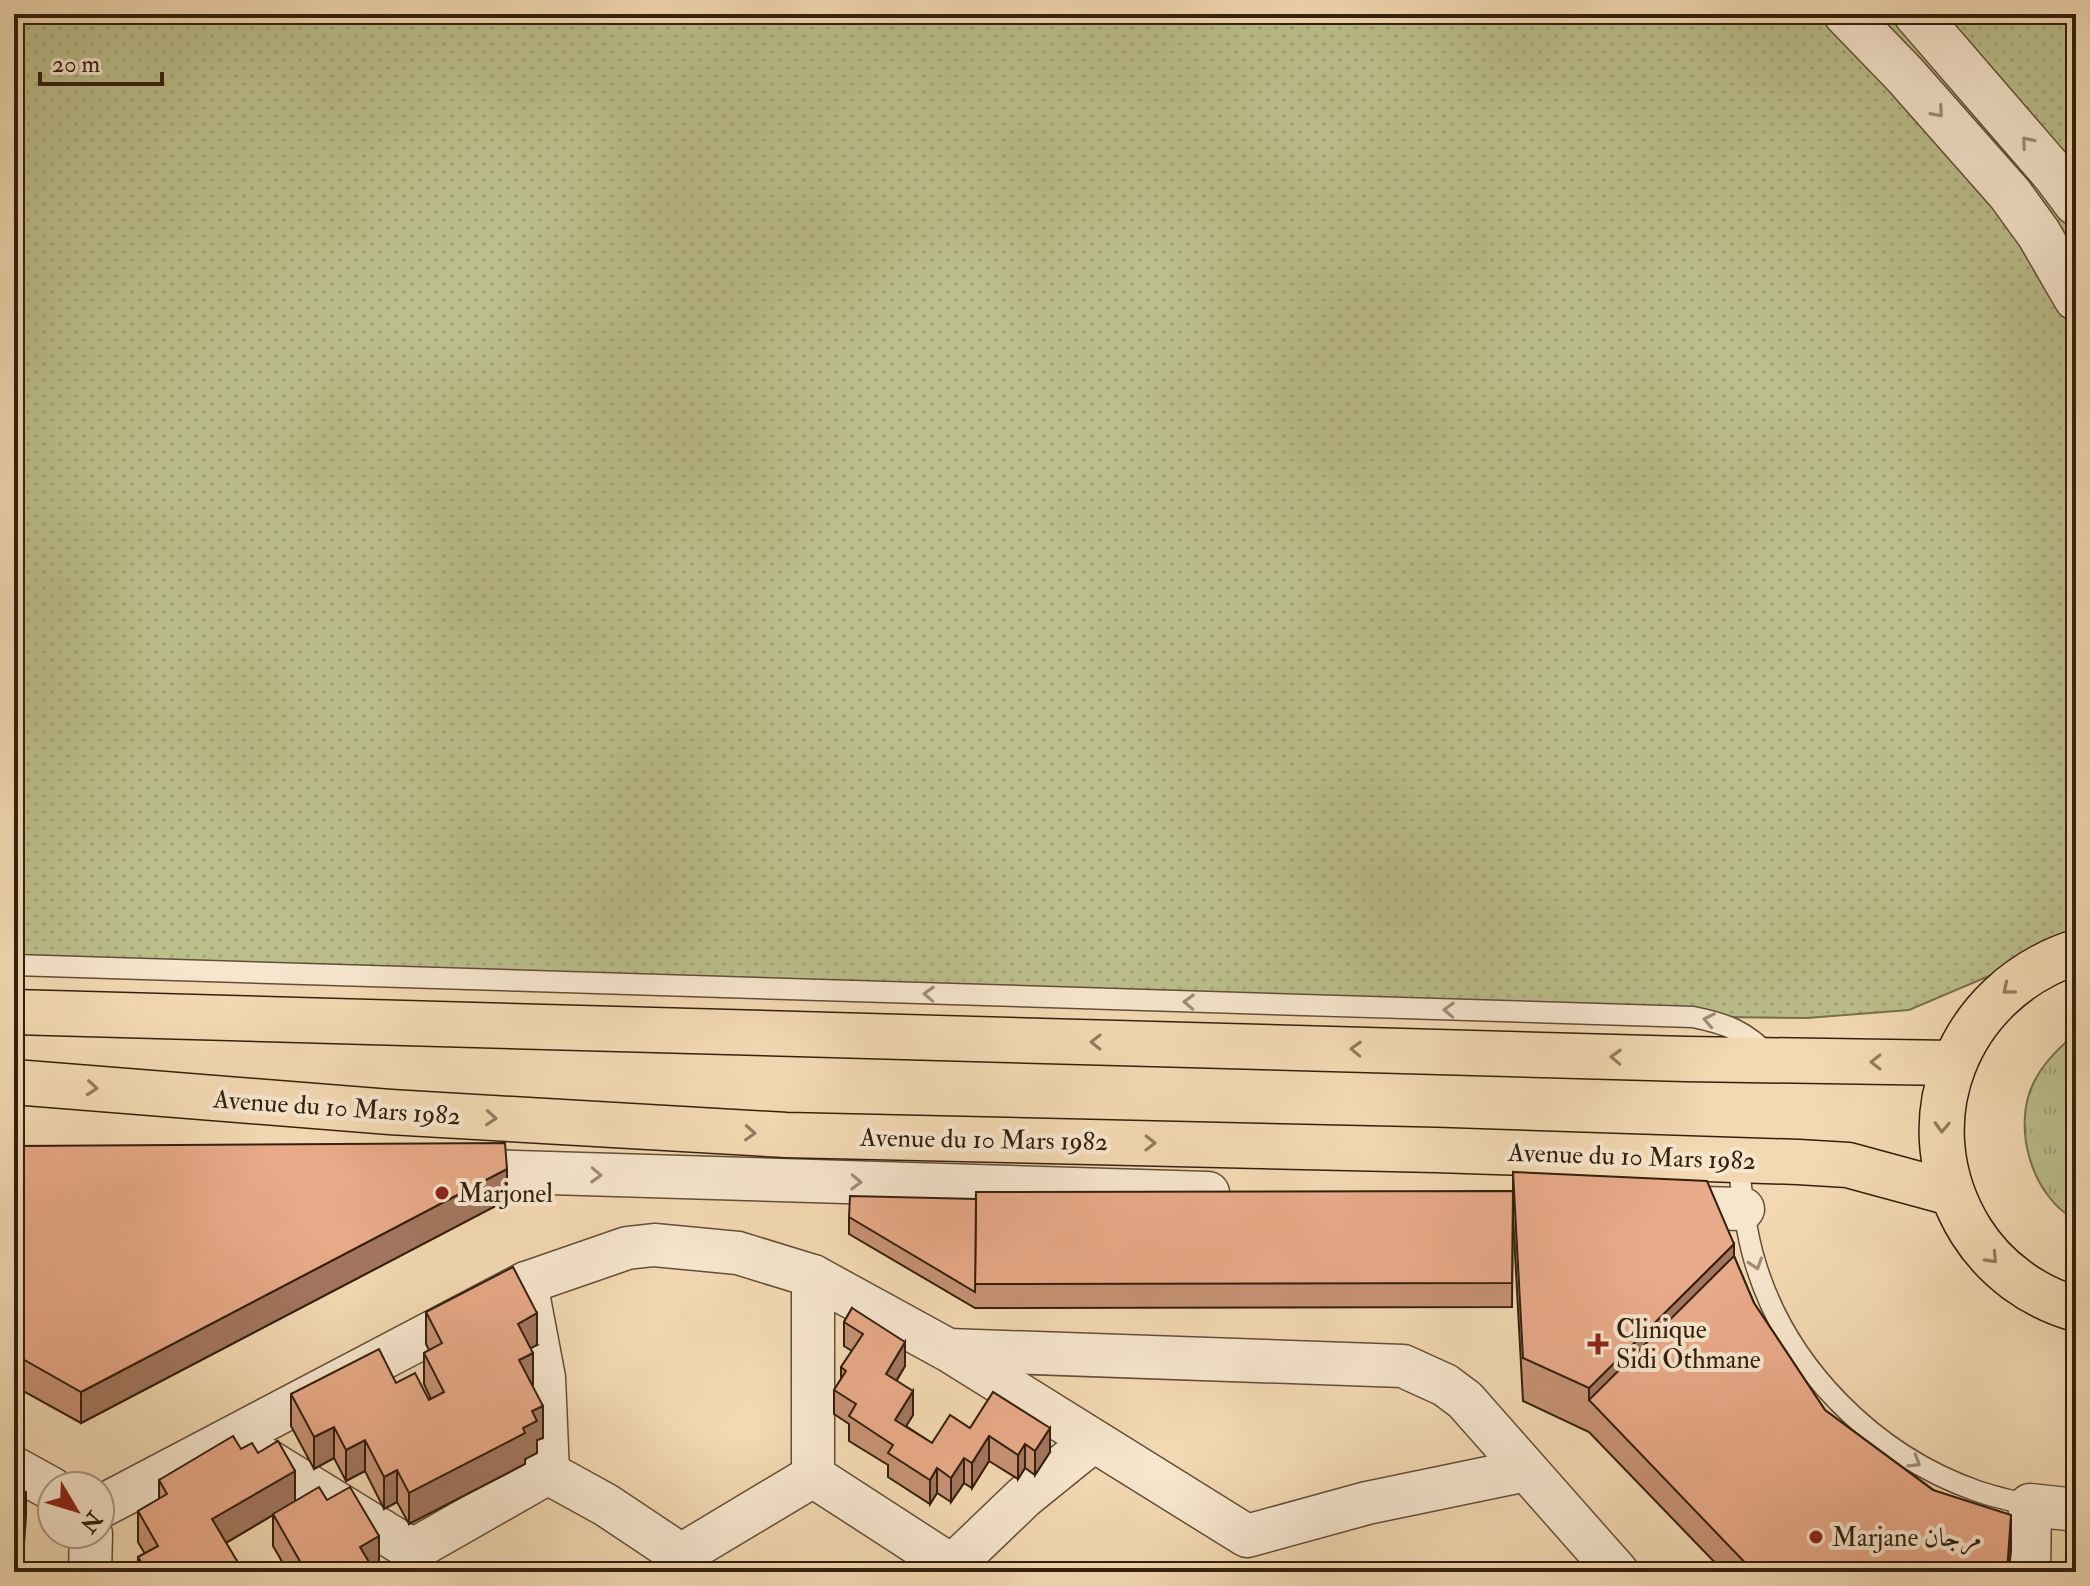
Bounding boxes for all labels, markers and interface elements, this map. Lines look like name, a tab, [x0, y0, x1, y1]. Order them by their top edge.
scale bar	[40, 36, 162, 86]
text: 20 m	[52, 49, 101, 80]
one-way arrow	[1928, 102, 1942, 117]
one-way arrow	[2022, 136, 2037, 151]
one-way arrow	[2003, 979, 2017, 994]
one-way arrow	[922, 985, 935, 1002]
one-way arrow	[1182, 993, 1195, 1010]
one-way arrow	[1442, 1001, 1455, 1018]
one-way arrow	[1702, 1013, 1715, 1030]
one-way arrow	[1089, 1034, 1102, 1051]
one-way arrow	[1349, 1041, 1362, 1058]
one-way arrow	[1609, 1048, 1622, 1066]
one-way arrow	[1869, 1053, 1882, 1071]
one-way arrow	[86, 1079, 99, 1096]
street label: Avenue du 10 Mars 1982	[211, 1083, 462, 1133]
one-way arrow	[485, 1109, 498, 1126]
one-way arrow	[1934, 1121, 1951, 1134]
street label: Avenue du 10 Mars 1982	[859, 1122, 1108, 1158]
one-way arrow	[744, 1124, 757, 1141]
one-way arrow	[1144, 1135, 1157, 1152]
street label: Avenue du 10 Mars 1982	[1506, 1137, 1756, 1177]
one-way arrow	[590, 1166, 603, 1183]
one-way arrow	[850, 1174, 863, 1191]
place label: Marjonel	[458, 1178, 553, 1210]
marker: Marjonel	[433, 1184, 451, 1202]
one-way arrow	[1983, 1249, 1998, 1263]
one-way arrow	[1747, 1256, 1763, 1270]
place label: Clinique Sidi Othmane	[1616, 1314, 1761, 1376]
marker: Clinique Sidi Othmane	[1587, 1333, 1609, 1355]
one-way arrow	[1906, 1452, 1921, 1467]
north arrow	[36, 1470, 116, 1550]
text: N	[74, 1505, 109, 1538]
place label: Marjane مرجان	[1832, 1522, 1982, 1555]
marker: Marjane مرجان	[1807, 1528, 1825, 1546]

